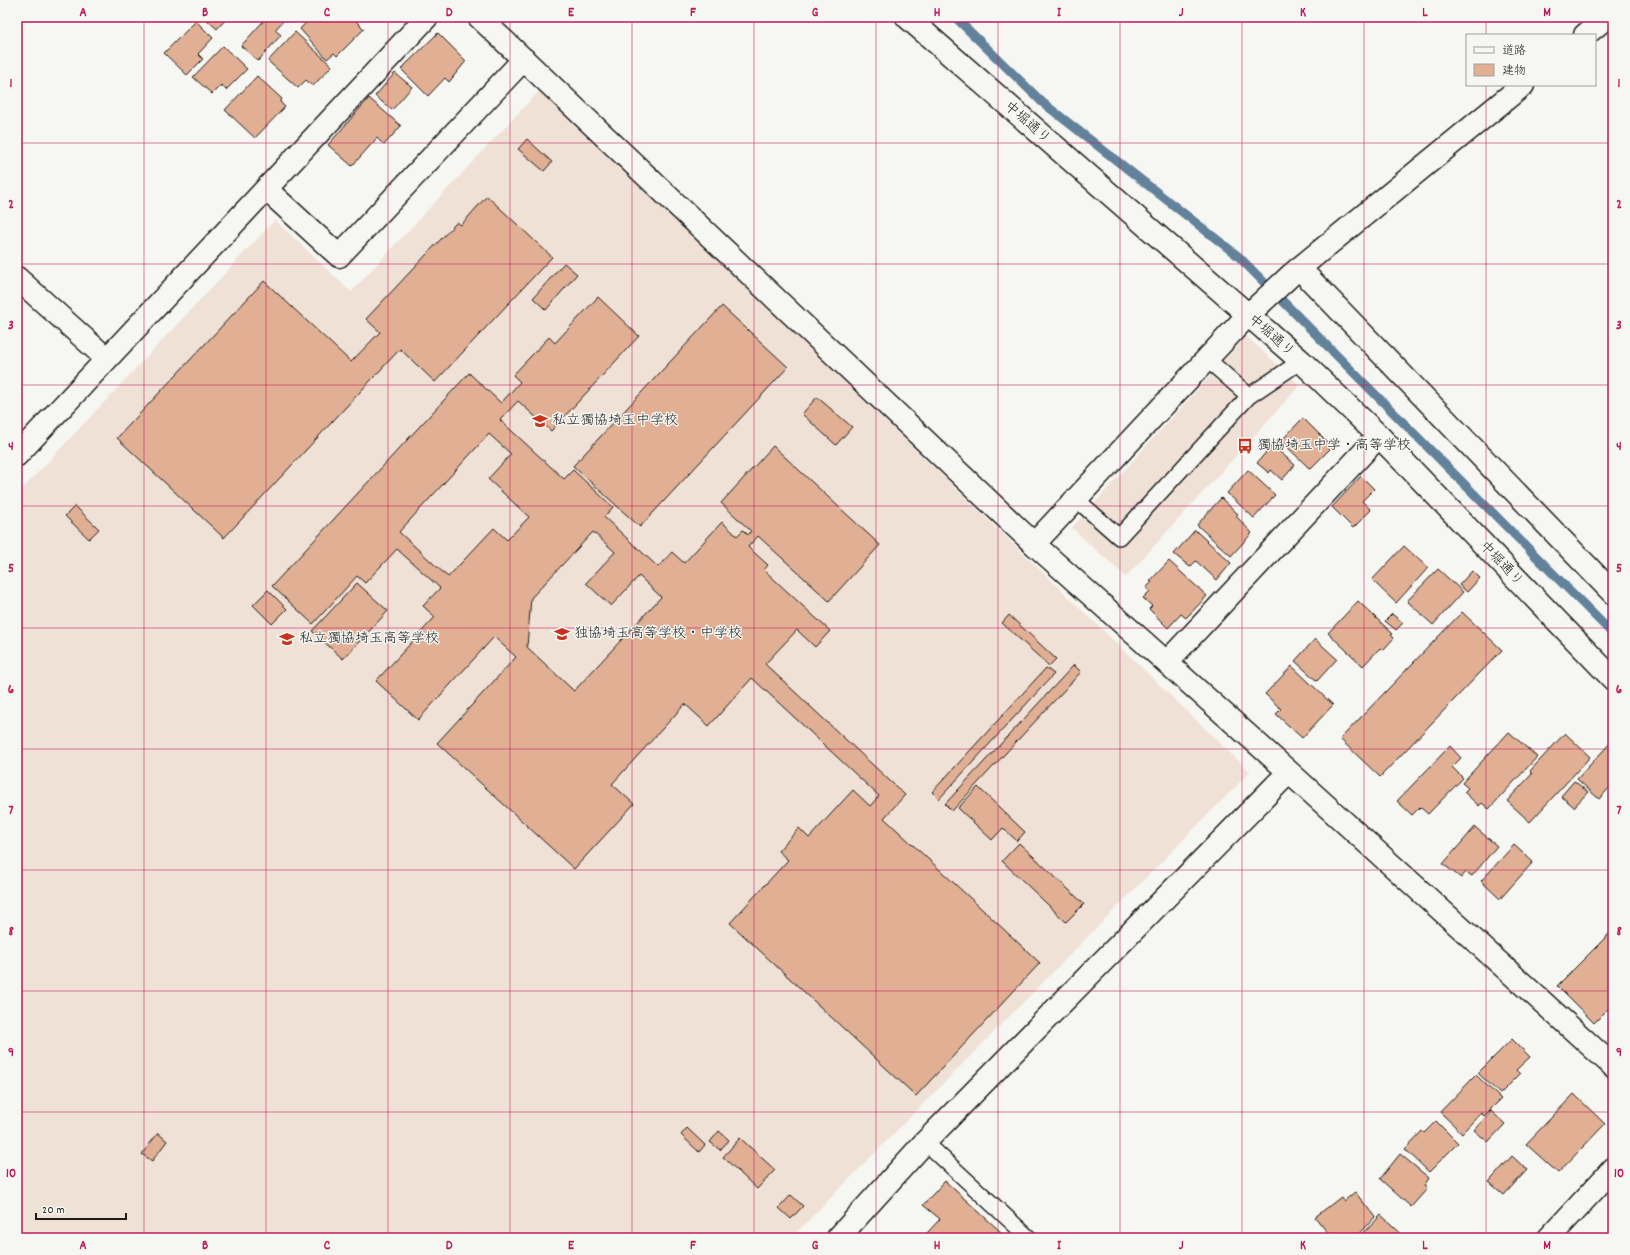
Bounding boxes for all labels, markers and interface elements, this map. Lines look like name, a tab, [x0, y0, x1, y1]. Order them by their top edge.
text: A	[79, 4, 87, 23]
text: B	[202, 4, 208, 23]
text: C	[324, 4, 331, 23]
text: D	[446, 4, 453, 23]
text: E	[568, 4, 575, 23]
text: F	[690, 4, 696, 23]
text: G	[812, 4, 819, 23]
text: H	[934, 4, 941, 23]
text: I	[1057, 4, 1062, 23]
text: J	[1179, 4, 1184, 23]
text: K	[1300, 4, 1306, 23]
text: L	[1422, 4, 1428, 23]
text: M	[1543, 4, 1551, 23]
legend	[1466, 34, 1596, 86]
text: 道路	[1502, 43, 1526, 60]
text: 建物	[1502, 63, 1526, 80]
text: 1	[10, 75, 13, 94]
text: 1	[1618, 75, 1621, 94]
street label: 中堀通り	[999, 97, 1055, 149]
text: 2	[8, 196, 14, 215]
text: 2	[1616, 196, 1622, 215]
street label: 中堀通り	[1243, 310, 1299, 362]
text: 3	[8, 317, 14, 336]
text: 3	[1616, 317, 1622, 336]
place label: 私立獨協埼玉中学校	[552, 411, 678, 431]
school or university icon: 私立獨協埼玉中学校	[531, 412, 549, 430]
place label: 獨協埼玉中学・高等学校	[1257, 436, 1411, 456]
bus stop icon: 獨協埼玉中学・高等学校	[1236, 437, 1254, 455]
text: 4	[8, 438, 14, 457]
text: 4	[1616, 438, 1622, 457]
street label: 中堀通り	[1474, 537, 1528, 591]
text: 5	[8, 560, 14, 579]
text: 5	[1616, 560, 1622, 579]
place label: 独協埼玉高等学校・中学校	[574, 624, 742, 644]
school or university icon: 独協埼玉高等学校・中学校	[553, 625, 571, 643]
place label: 私立獨協埼玉高等学校	[299, 629, 439, 649]
school or university icon: 私立獨協埼玉高等学校	[278, 630, 296, 648]
text: 6	[8, 681, 15, 700]
text: 6	[1616, 681, 1623, 700]
text: 7	[9, 802, 14, 821]
text: 7	[1617, 802, 1622, 821]
text: 8	[8, 923, 14, 942]
text: 8	[1616, 923, 1622, 942]
text: 9	[8, 1044, 14, 1063]
text: 9	[1616, 1044, 1622, 1063]
text: 10	[6, 1165, 16, 1184]
text: 10	[1614, 1165, 1624, 1184]
scale bar	[36, 1195, 126, 1221]
text: 20 m	[42, 1202, 65, 1219]
text: A	[79, 1237, 87, 1255]
text: B	[202, 1237, 208, 1255]
text: C	[324, 1237, 331, 1255]
text: D	[446, 1237, 453, 1255]
text: E	[568, 1237, 575, 1255]
text: F	[690, 1237, 696, 1255]
text: G	[812, 1237, 819, 1255]
text: H	[934, 1237, 941, 1255]
text: I	[1057, 1237, 1062, 1255]
text: J	[1179, 1237, 1184, 1255]
text: K	[1300, 1237, 1306, 1255]
text: L	[1422, 1237, 1428, 1255]
text: M	[1543, 1237, 1551, 1255]

